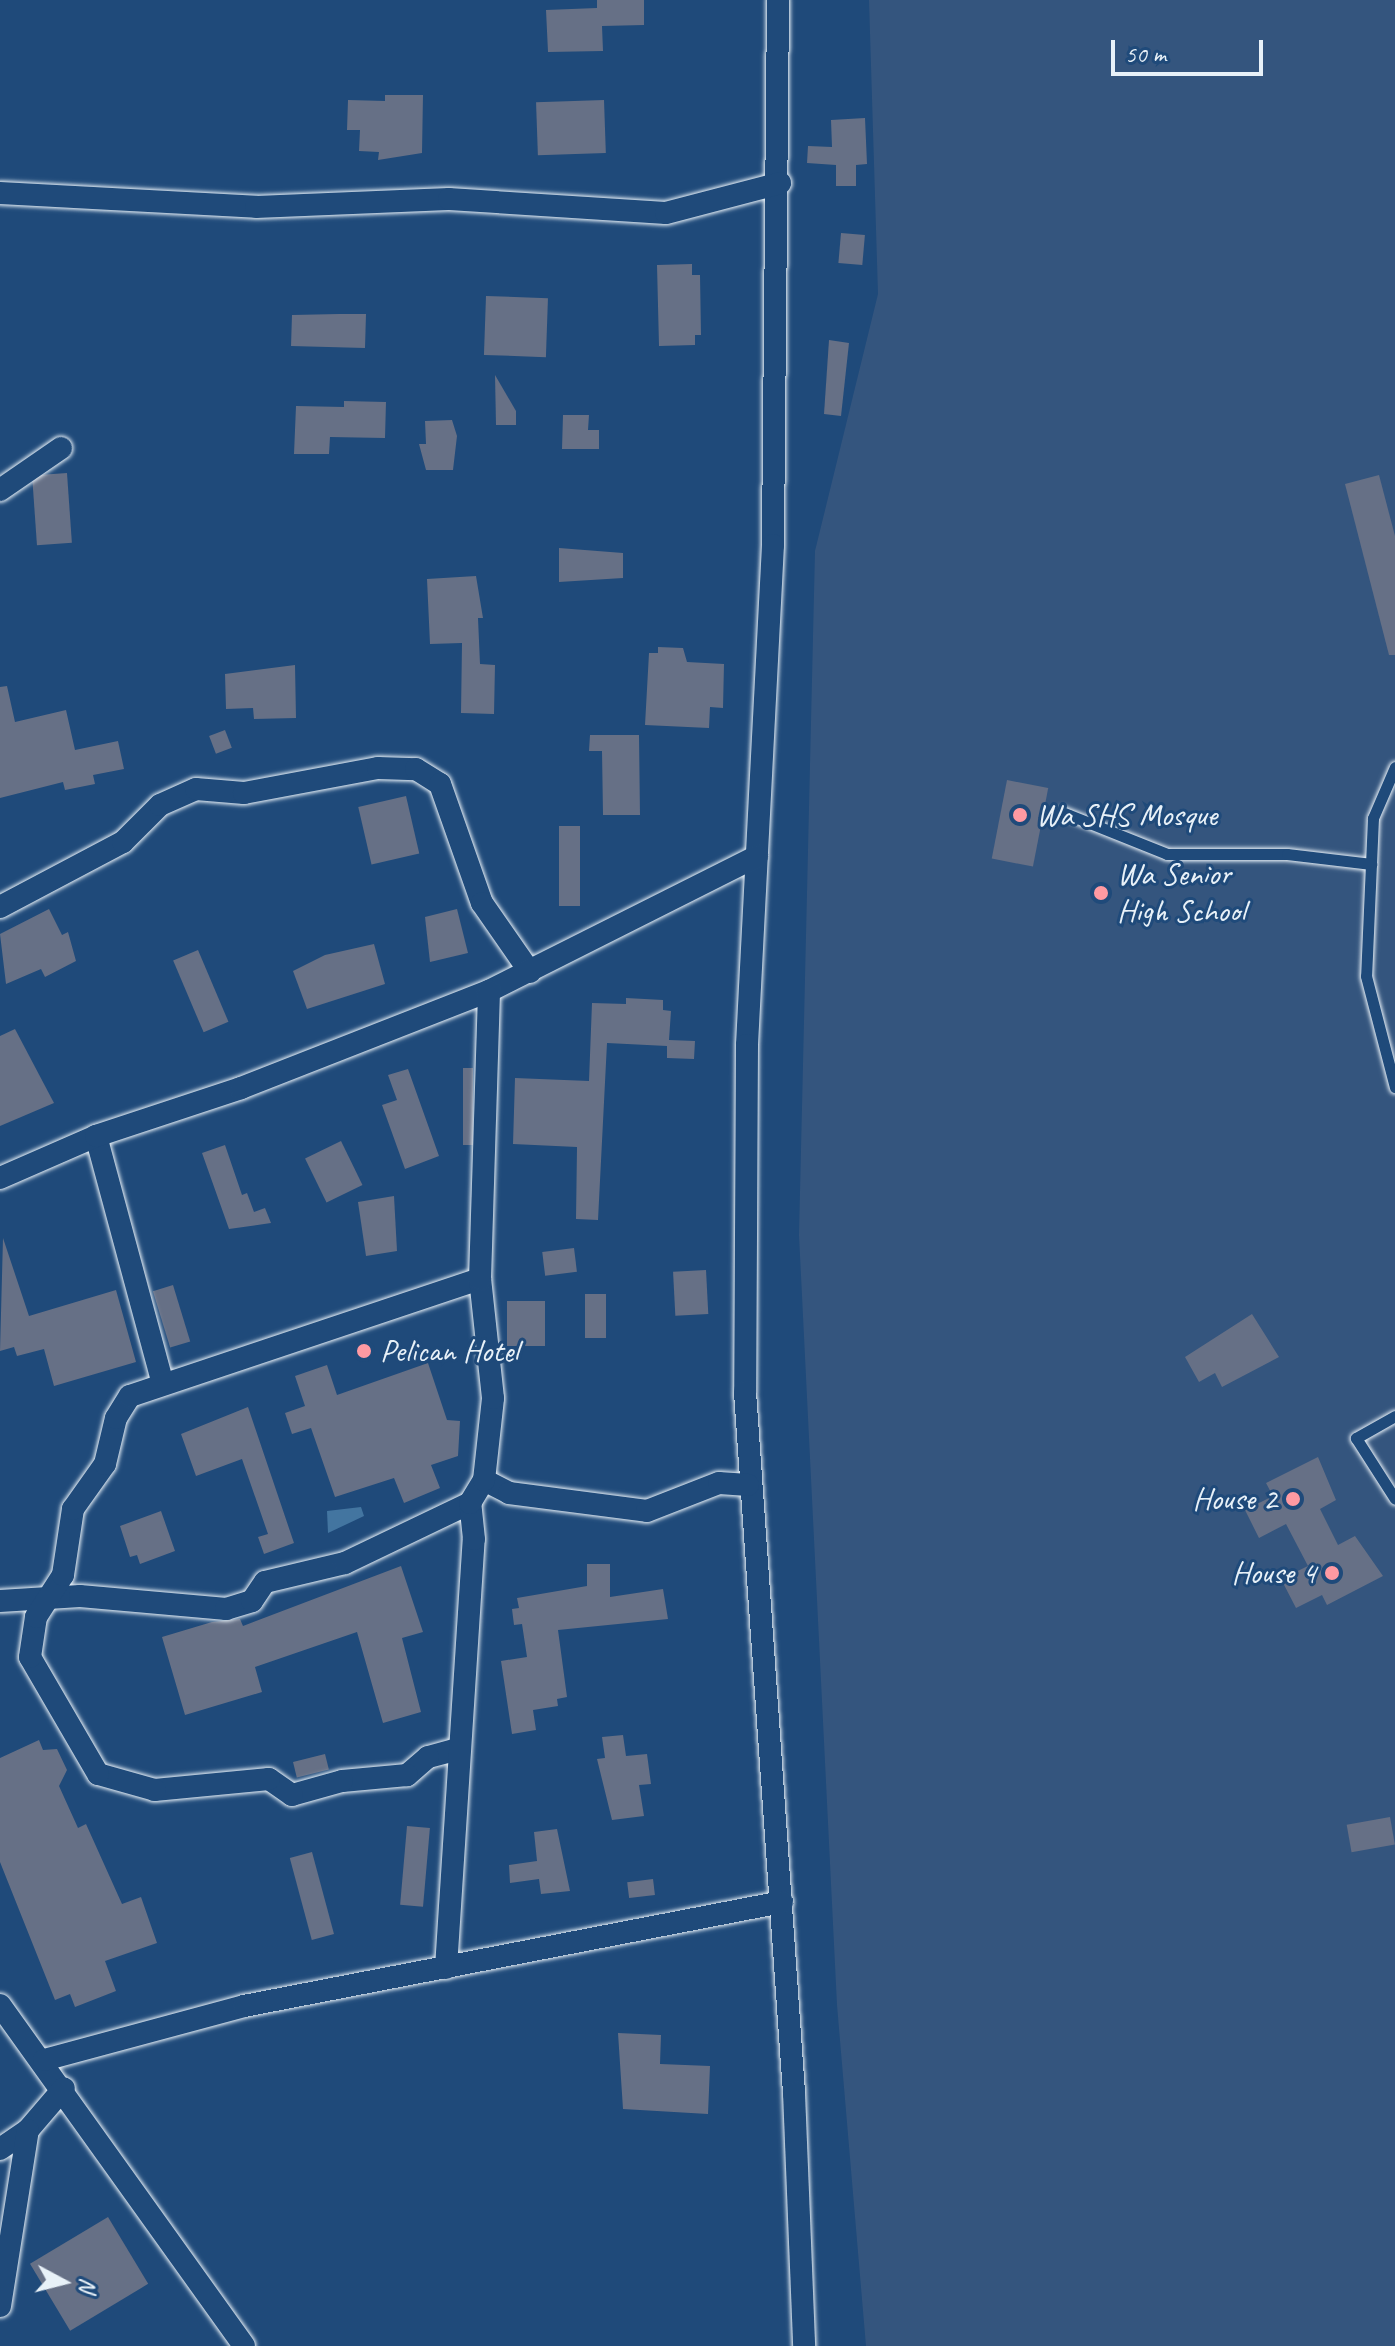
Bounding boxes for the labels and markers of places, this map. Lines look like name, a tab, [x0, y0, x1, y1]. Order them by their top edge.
place label: Wa SHS Mosque	[1036, 796, 1217, 834]
marker: Wa SHS Mosque	[1011, 806, 1029, 824]
place label: Wa Senior High School	[1117, 856, 1244, 931]
marker: Wa Senior High School	[1092, 884, 1110, 902]
place label: Pelican Hotel	[380, 1332, 519, 1370]
marker: Pelican Hotel	[355, 1342, 373, 1360]
place label: House 2	[1192, 1480, 1277, 1518]
marker: House 2	[1284, 1490, 1302, 1508]
place label: House 4	[1231, 1554, 1316, 1592]
marker: House 4	[1323, 1564, 1341, 1582]

